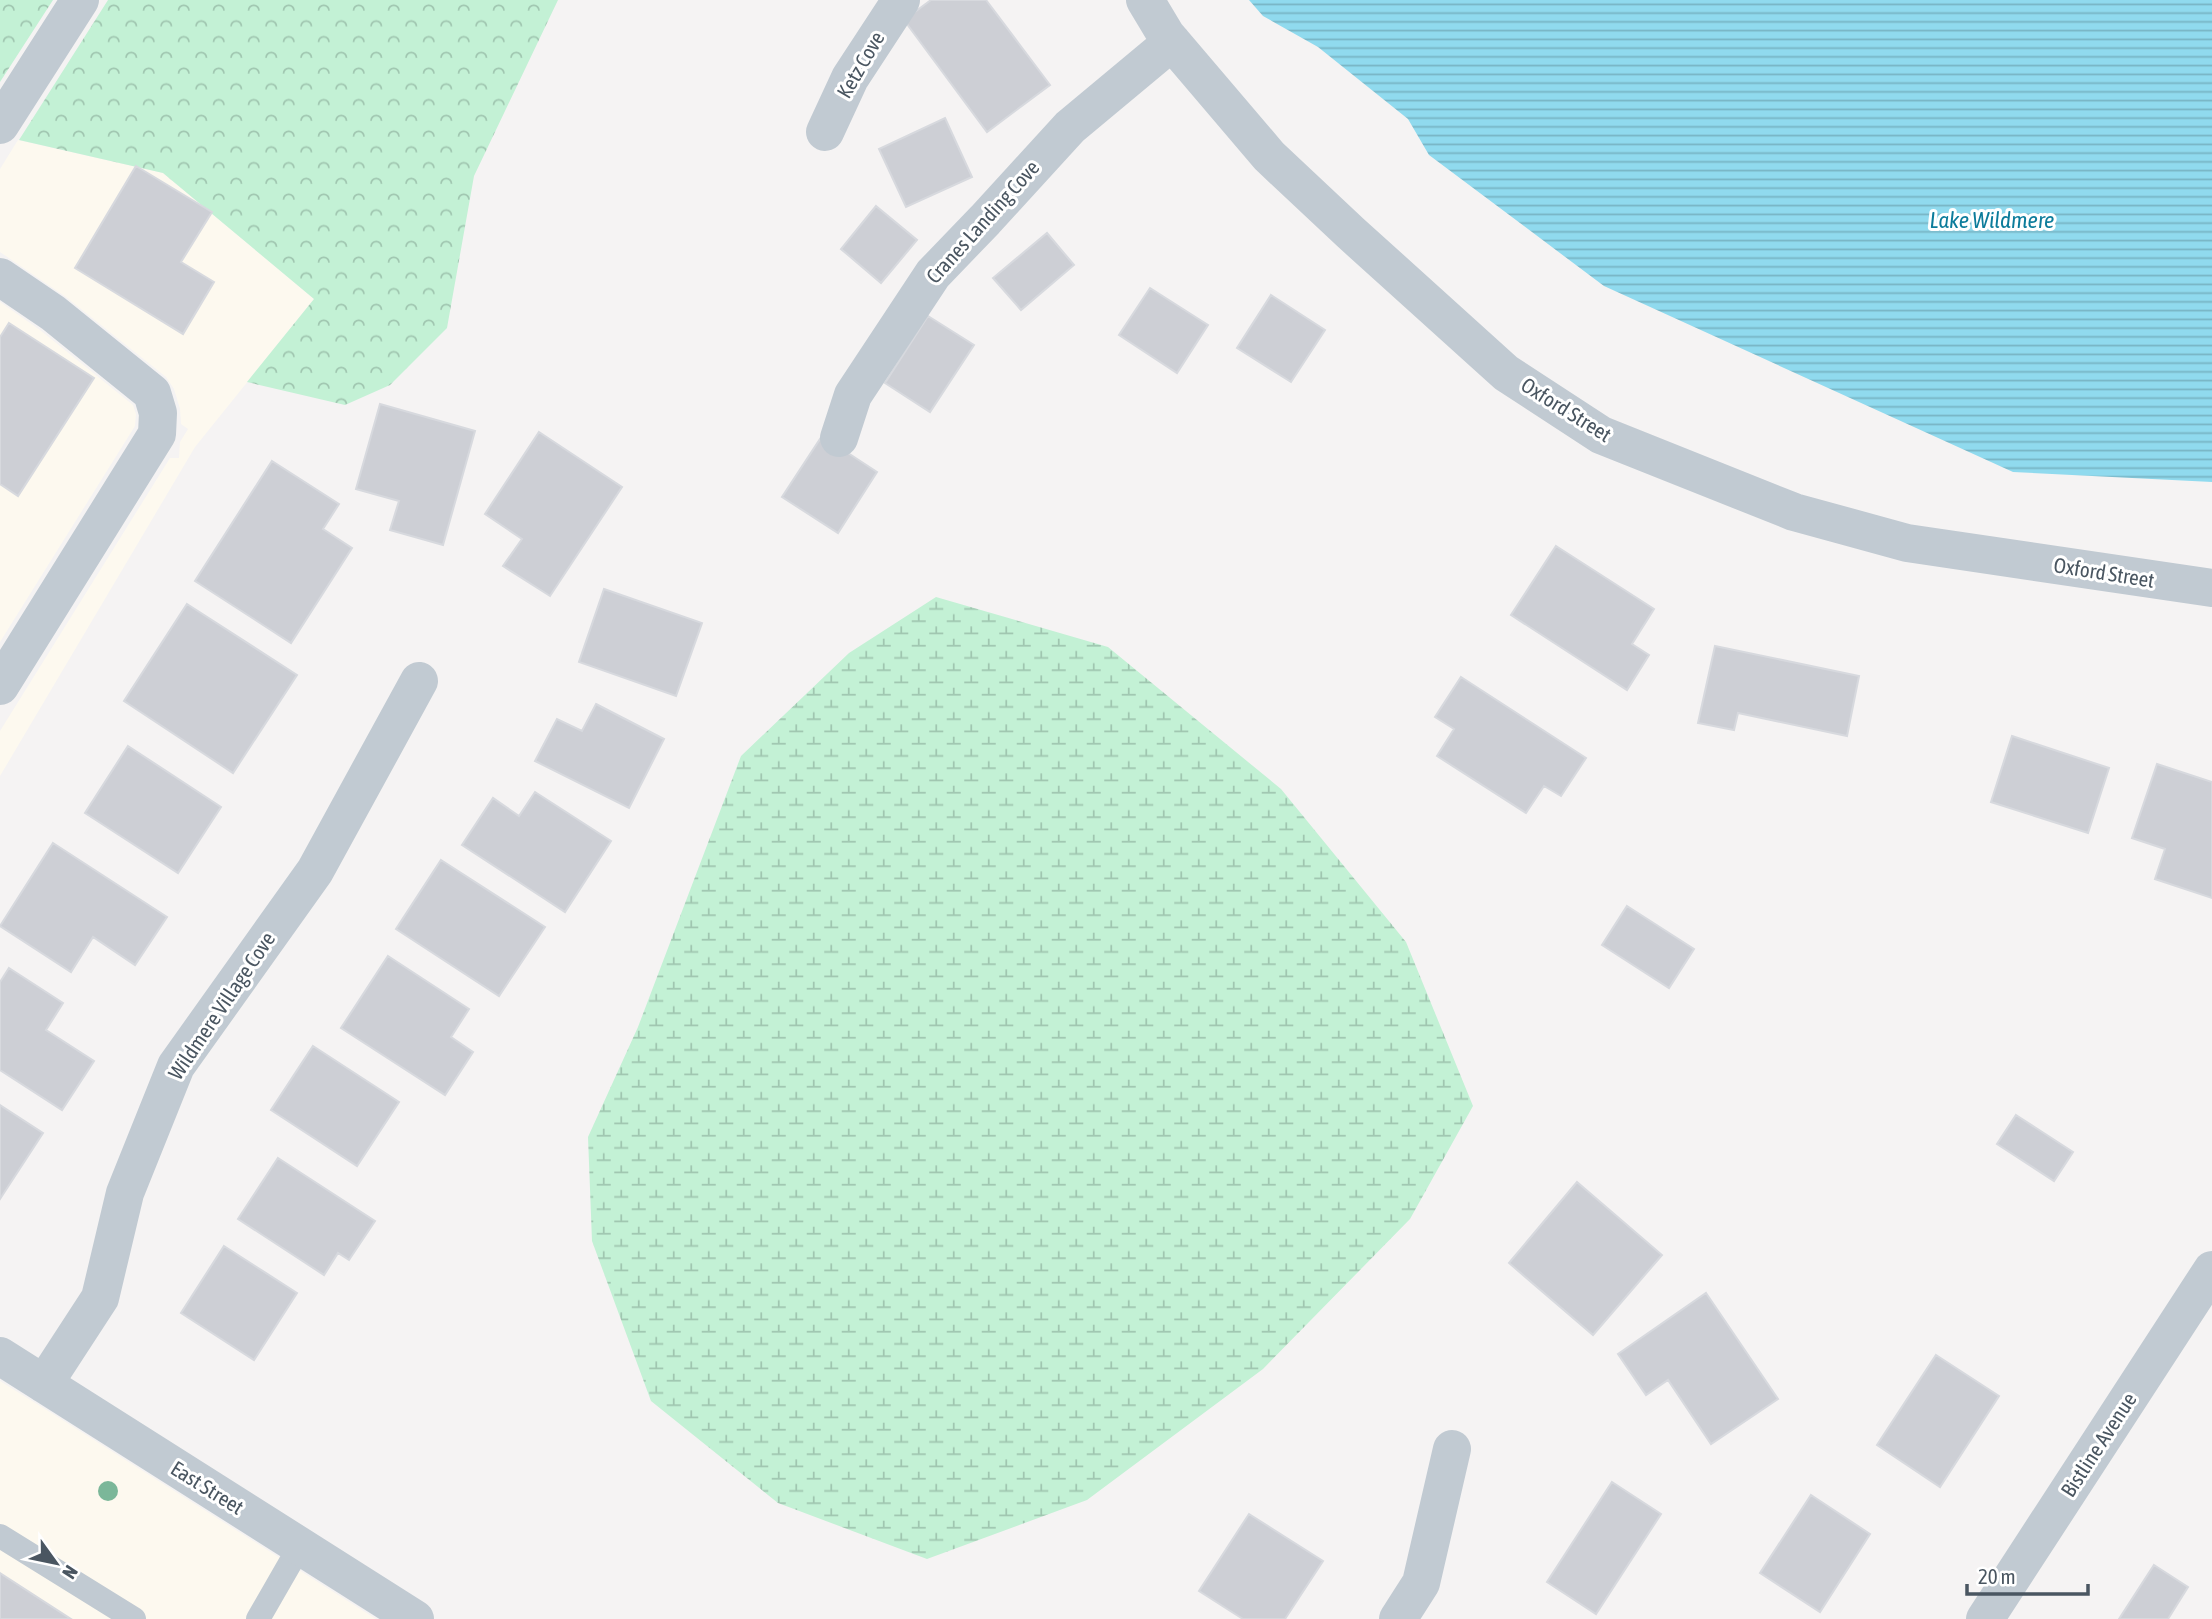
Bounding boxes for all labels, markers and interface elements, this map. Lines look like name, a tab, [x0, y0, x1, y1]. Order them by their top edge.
street label: Ketz Cove	[831, 27, 889, 102]
street label: Cranes Landing Cove	[921, 155, 1044, 288]
water label: Lake Wildmere	[1929, 207, 2055, 233]
street label: Oxford Street	[1517, 372, 1616, 446]
street label: Oxford Street	[2052, 552, 2156, 592]
street label: Wildmere Village Cove	[163, 927, 279, 1084]
street label: Bistline Avenue	[2056, 1388, 2141, 1501]
street label: East Street	[167, 1455, 248, 1519]
north arrow	[21, 1528, 91, 1598]
scale bar	[1967, 1552, 2088, 1596]
text: N	[58, 1562, 83, 1583]
text: 20 m	[1978, 1564, 2016, 1588]

